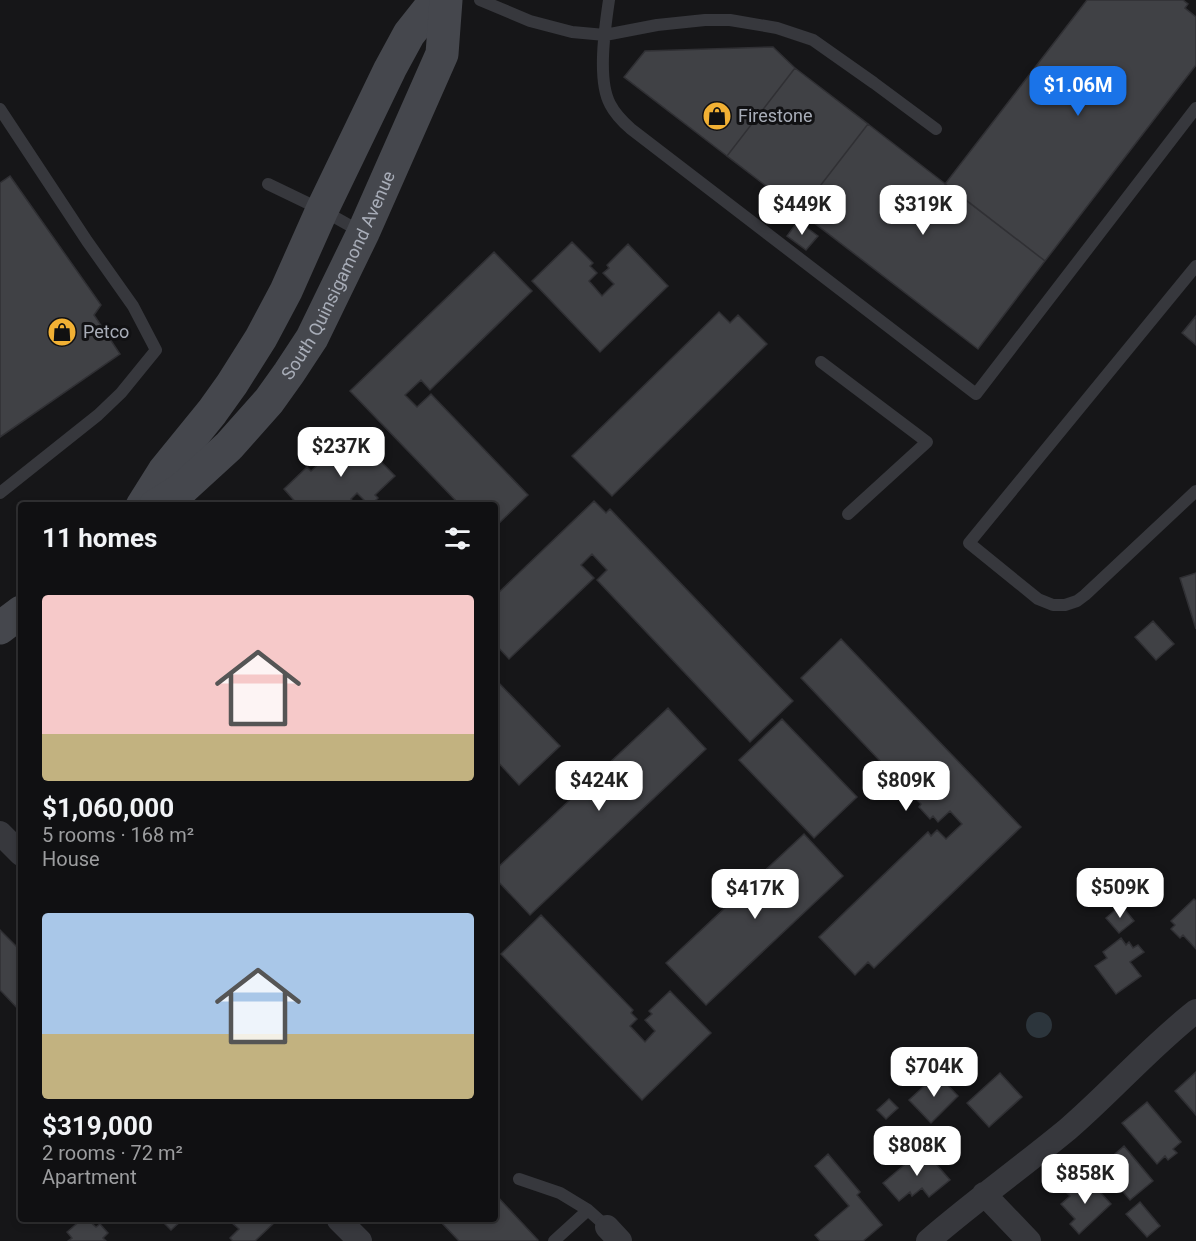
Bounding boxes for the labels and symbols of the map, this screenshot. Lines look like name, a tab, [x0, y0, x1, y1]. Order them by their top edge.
pin: $1.06M	[1029, 66, 1127, 117]
shop icon: Firestone	[701, 100, 733, 132]
place label: Firestone	[738, 105, 813, 126]
street label: South Quinsigamond Avenue	[277, 168, 399, 383]
pin: $449K	[760, 185, 844, 236]
pin: $319K	[881, 185, 965, 236]
shop icon: Petco	[46, 316, 78, 348]
place label: Petco	[83, 321, 129, 342]
pin: $237K	[299, 427, 383, 478]
pin: $424K	[557, 761, 641, 812]
pin: $809K	[864, 761, 948, 812]
pin: $509K	[1078, 868, 1162, 919]
pin: $417K	[713, 869, 797, 920]
pin: $704K	[892, 1047, 976, 1098]
pin: $808K	[875, 1126, 959, 1177]
pin: $858K	[1043, 1154, 1127, 1205]

